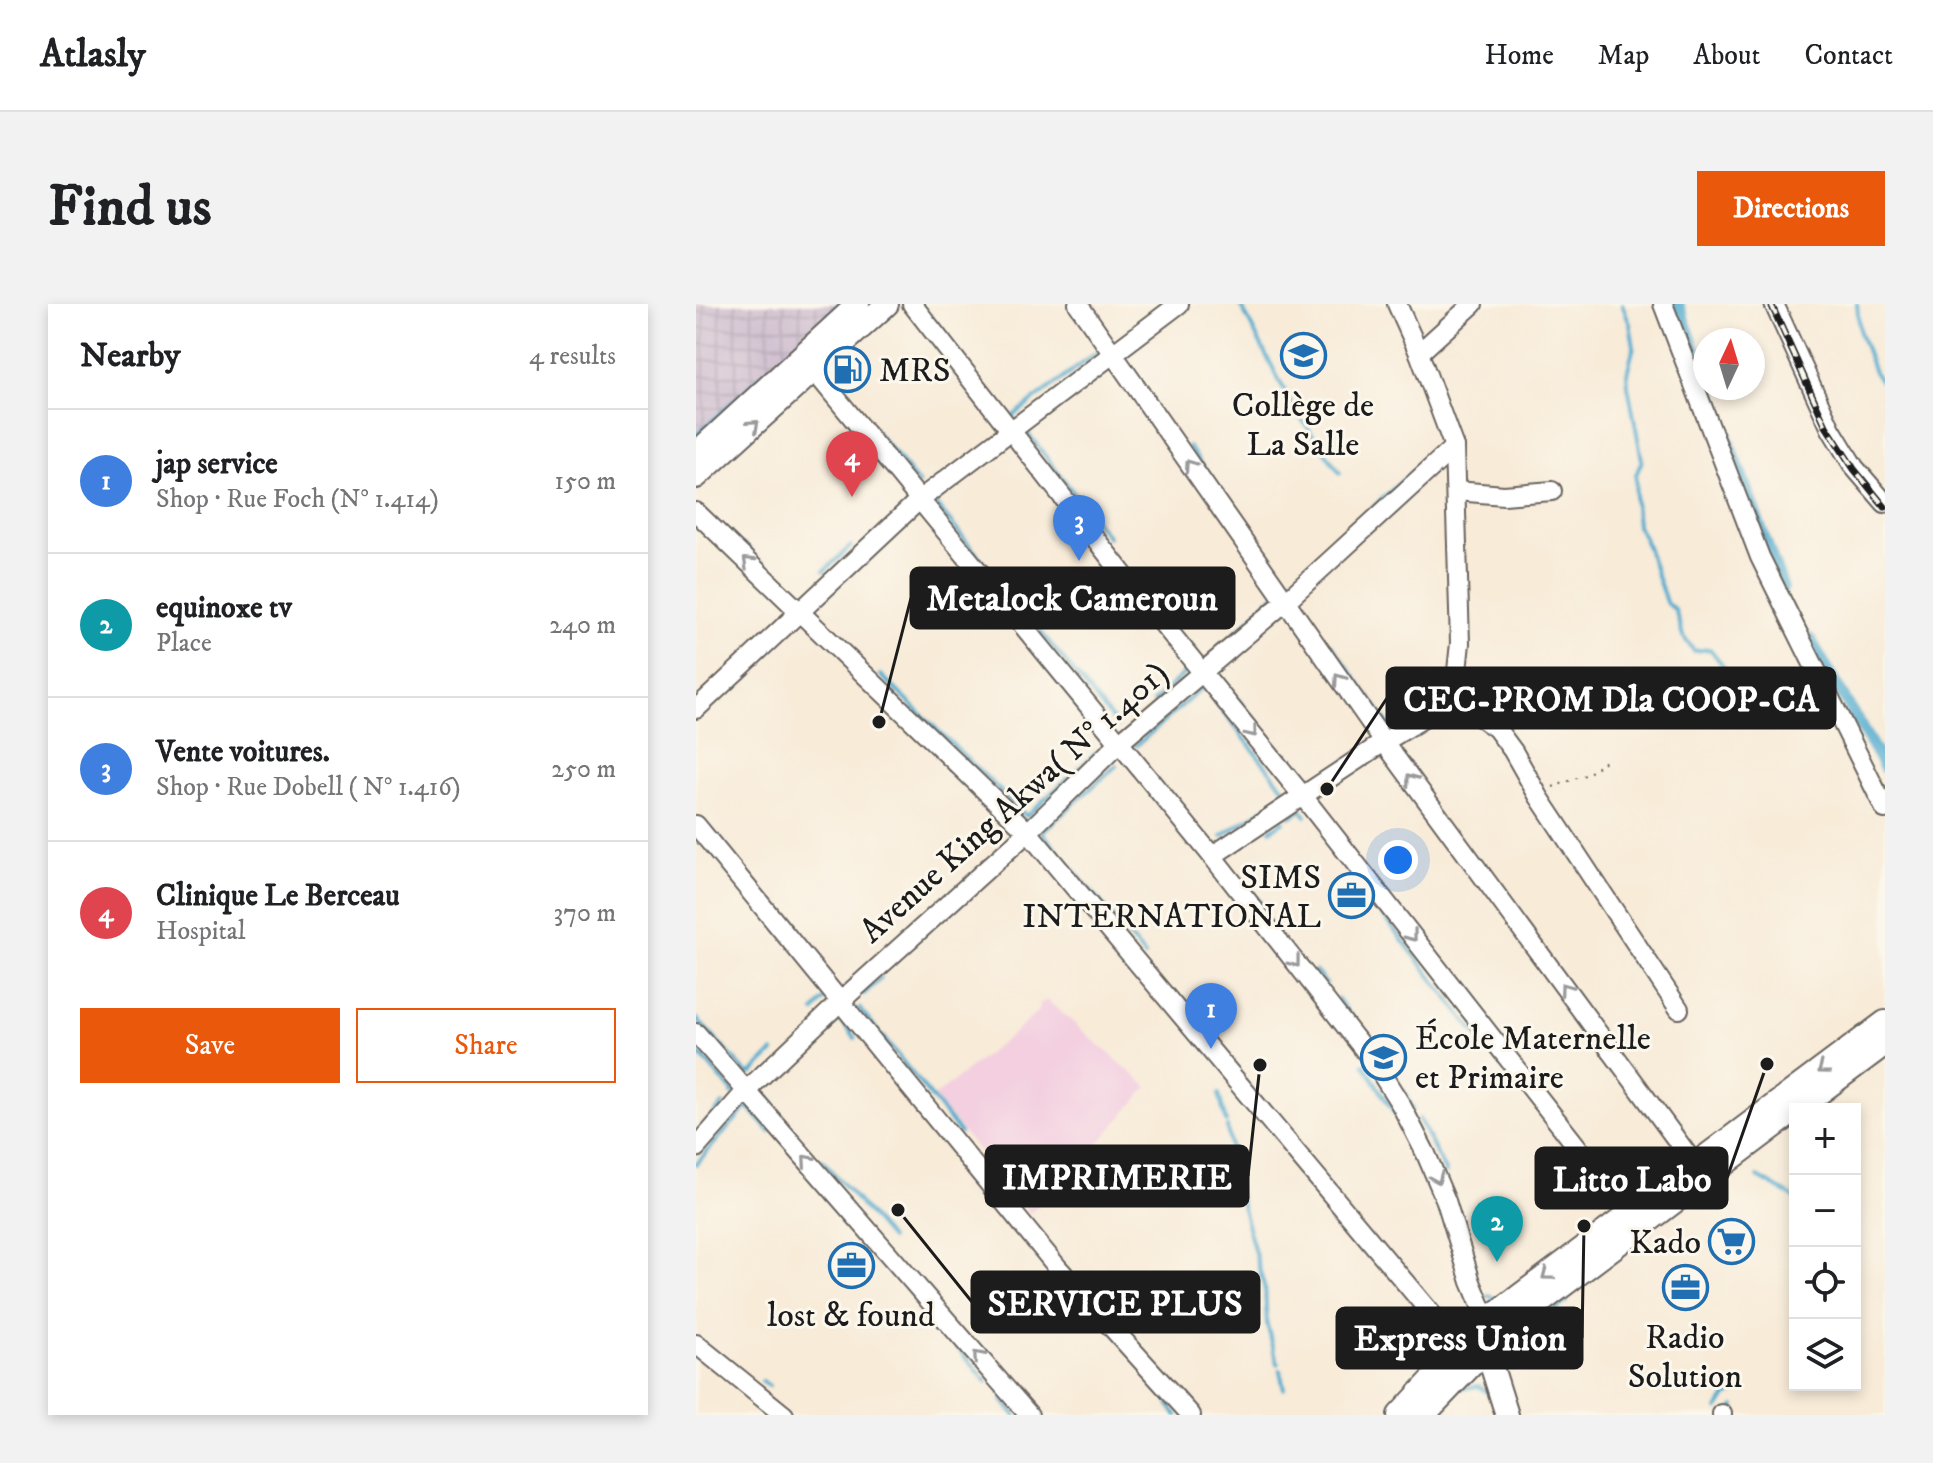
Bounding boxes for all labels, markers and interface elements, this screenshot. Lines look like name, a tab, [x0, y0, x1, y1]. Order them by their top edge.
text: Atlasly	[40, 31, 146, 79]
text: Home	[1485, 38, 1554, 73]
text: Map	[1598, 38, 1649, 73]
text: About	[1693, 38, 1760, 73]
text: Contact	[1804, 38, 1893, 73]
button: Directions	[1697, 171, 1885, 246]
text: Find us	[48, 173, 212, 243]
north arrow	[1693, 328, 1765, 400]
school or university icon: Collège de La Salle	[1279, 332, 1327, 380]
text: Nearby	[80, 335, 181, 377]
text: 4 results	[529, 340, 616, 373]
fuel station icon: MRS	[824, 345, 872, 393]
place label: MRS	[879, 350, 951, 392]
place label: Collège de La Salle	[1232, 385, 1374, 466]
one-way arrow	[744, 420, 759, 434]
pin: 4	[826, 431, 878, 497]
text: jap service	[156, 446, 278, 483]
one-way arrow	[1185, 460, 1200, 474]
text: 1	[101, 465, 111, 498]
text: 150 m	[555, 465, 616, 498]
text: Shop · Rue Foch (N° 1.414)	[156, 483, 439, 516]
pin: 3	[1053, 495, 1105, 561]
one-way arrow	[743, 557, 757, 571]
callout: Metalock Cameroun	[911, 568, 1234, 628]
text: Metalock Cameroun	[926, 577, 1218, 622]
text: equinoxe tv	[156, 590, 292, 627]
text: 2	[100, 609, 112, 642]
text: 240 m	[549, 609, 616, 642]
text: Place	[156, 627, 212, 660]
street label: Avenue King Akwa( N° 1.401)	[851, 653, 1178, 952]
callout: CEC-PROM Dla COOP-CA	[1387, 668, 1835, 728]
one-way arrow	[1334, 673, 1349, 687]
text: CEC-PROM Dla COOP-CA	[1403, 678, 1820, 723]
one-way arrow	[1242, 723, 1257, 737]
text: Vente voitures.	[156, 734, 330, 771]
text: 3	[101, 753, 111, 786]
text: 250 m	[551, 753, 616, 786]
text: Shop · Rue Dobell ( N° 1.416)	[156, 771, 461, 804]
one-way arrow	[1406, 773, 1420, 788]
your location	[1378, 840, 1418, 880]
place label: SIMS INTERNATIONAL	[1022, 857, 1321, 938]
office icon: SIMS INTERNATIONAL	[1328, 872, 1376, 920]
text: Clinique Le Berceau	[156, 878, 400, 915]
text: 4	[99, 897, 113, 930]
text: 370 m	[554, 897, 616, 930]
text: Hospital	[156, 915, 246, 948]
one-way arrow	[1403, 927, 1417, 942]
one-way arrow	[1285, 953, 1300, 967]
pin: 1	[1185, 983, 1237, 1049]
one-way arrow	[1560, 983, 1574, 997]
button: Save	[80, 1008, 340, 1083]
button: Share	[356, 1008, 616, 1083]
place label: École Maternelle et Primaire	[1415, 1018, 1651, 1099]
school or university icon: École Maternelle et Primaire	[1360, 1033, 1408, 1081]
one-way arrow	[1817, 1059, 1832, 1073]
map controls	[1789, 1103, 1861, 1391]
button: +	[1789, 1103, 1861, 1175]
callout: IMPRIMERIE	[986, 1146, 1248, 1206]
callout: Litto Labo	[1536, 1148, 1727, 1208]
one-way arrow	[803, 1154, 817, 1169]
text: IMPRIMERIE	[1002, 1156, 1232, 1201]
text: Litto Labo	[1553, 1158, 1711, 1203]
one-way arrow	[1427, 1170, 1443, 1184]
button: −	[1789, 1175, 1861, 1247]
pin: 2	[1471, 1196, 1523, 1262]
supermarket icon: Kado	[1708, 1217, 1756, 1265]
place label: Kado	[1629, 1222, 1701, 1264]
office icon: lost & found	[827, 1242, 875, 1290]
button: locate	[1789, 1247, 1861, 1319]
office icon: Radio Solution	[1661, 1264, 1709, 1312]
one-way arrow	[1541, 1265, 1556, 1279]
callout: SERVICE PLUS	[972, 1272, 1259, 1332]
text: SERVICE PLUS	[987, 1282, 1243, 1327]
place label: lost & found	[767, 1295, 935, 1337]
callout: Express Union	[1337, 1308, 1582, 1368]
text: Express Union	[1354, 1317, 1566, 1362]
place label: Radio Solution	[1628, 1317, 1743, 1398]
button: layers	[1789, 1319, 1861, 1391]
one-way arrow	[973, 1351, 988, 1366]

